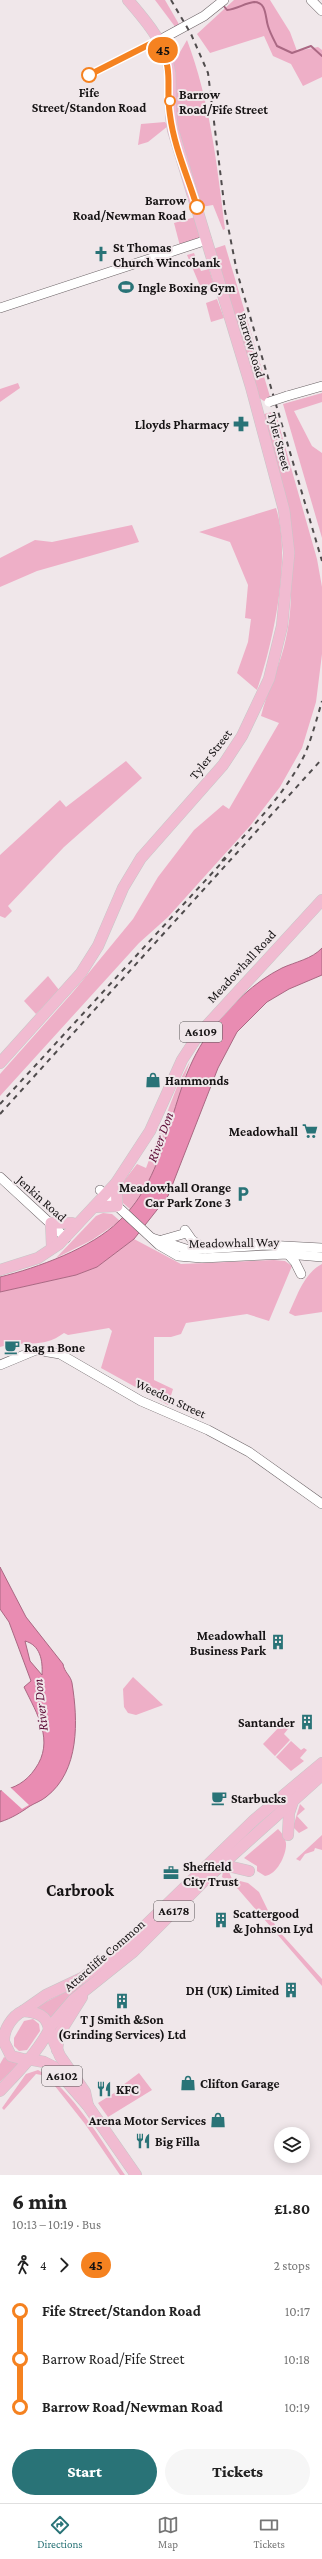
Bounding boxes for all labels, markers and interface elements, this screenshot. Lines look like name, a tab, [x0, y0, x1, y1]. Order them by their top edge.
line badge: 45	[145, 37, 181, 63]
text: 45	[156, 42, 170, 58]
marker: Fife Street/Standon Road	[81, 67, 97, 83]
place label: Fife Street/Standon Road	[32, 85, 146, 115]
place label: Barrow Road/Fife Street	[179, 87, 268, 117]
marker: Barrow Road/Fife Street	[164, 95, 176, 107]
place label: Barrow Road/Newman Road	[73, 193, 187, 223]
marker: Barrow Road/Newman Road	[189, 199, 205, 215]
place label: St Thomas Church Wincobank	[113, 240, 221, 270]
church icon: St Thomas Church Wincobank	[92, 245, 110, 263]
sports icon: Ingle Boxing Gym	[117, 278, 135, 296]
place label: Ingle Boxing Gym	[138, 280, 235, 295]
street label: Barrow Road	[235, 311, 269, 379]
street label: Tyler Street	[265, 410, 295, 473]
pharmacy icon: Lloyds Pharmacy	[232, 415, 250, 433]
place label: Lloyds Pharmacy	[135, 417, 230, 432]
street label: Tyler Street	[186, 726, 235, 782]
street label: Meadowhall Road	[204, 927, 279, 1006]
road number: A6109	[180, 1022, 222, 1042]
shop icon: Hammonds	[144, 1071, 162, 1089]
place label: Hammonds	[165, 1073, 229, 1088]
water label: River Don	[144, 1110, 176, 1164]
supermarket icon: Meadowhall	[301, 1122, 319, 1140]
place label: Meadowhall	[229, 1124, 298, 1139]
street label: Jenkin Road	[13, 1171, 70, 1225]
place label: Meadowhall Orange Car Park Zone 3	[119, 1180, 231, 1210]
parking icon: Meadowhall Orange Car Park Zone 3	[234, 1185, 252, 1203]
street label: Meadowhall Way	[188, 1234, 281, 1251]
cafe icon: Rag n Bone	[3, 1338, 21, 1356]
place label: Rag n Bone	[24, 1340, 85, 1355]
street label: Weedon Street	[133, 1376, 209, 1422]
place label: Meadowhall Business Park	[190, 1628, 267, 1658]
building icon: Meadowhall Business Park	[269, 1633, 287, 1651]
water label: River Don	[29, 1678, 51, 1732]
building icon: Santander	[298, 1713, 316, 1731]
place label: Santander	[238, 1715, 296, 1730]
cafe icon: Starbucks	[210, 1789, 228, 1807]
place label: Starbucks	[231, 1791, 286, 1806]
place label: Sheffield City Trust	[183, 1859, 239, 1889]
office icon: Sheffield City Trust	[162, 1864, 180, 1882]
district label: Carbrook	[46, 1881, 115, 1900]
road number: A6178	[154, 1901, 194, 1921]
place label: Scattergood & Johnson Lyd	[233, 1906, 313, 1936]
building icon: Scattergood & Johnson Lyd	[212, 1911, 230, 1929]
street label: Attercliffe Common	[61, 1916, 148, 1995]
building icon: DH (UK) Limited	[282, 1981, 300, 1999]
place label: DH (UK) Limited	[186, 1983, 279, 1999]
building icon: T J Smith &Son (Grinding Services) Ltd	[113, 1992, 131, 2010]
place label: T J Smith &Son (Grinding Services) Ltd	[58, 2012, 186, 2043]
road number: A6102	[42, 2066, 82, 2086]
shop icon: Clifton Garage	[179, 2074, 197, 2092]
place label: Clifton Garage	[200, 2076, 279, 2091]
restaurant icon: KFC	[95, 2080, 113, 2098]
place label: KFC	[116, 2082, 139, 2097]
shop icon: Arena Motor Services	[209, 2111, 227, 2129]
place label: Arena Motor Services	[88, 2113, 206, 2128]
map controls	[274, 2127, 310, 2163]
button: layers	[274, 2127, 310, 2163]
restaurant icon: Big Filla	[134, 2132, 152, 2150]
place label: Big Filla	[155, 2134, 201, 2149]
text: 6 min	[12, 2189, 67, 2214]
text: £1.80	[274, 2201, 310, 2217]
text: 10:13 – 10:19 · Bus	[12, 2217, 101, 2232]
icon: walk	[12, 2254, 34, 2276]
icon: forward	[53, 2254, 75, 2276]
text: 45	[89, 2257, 103, 2273]
text: 4	[40, 2258, 47, 2273]
text: 2 stops	[274, 2258, 310, 2273]
text: Fife Street/Standon Road	[42, 2303, 201, 2319]
text: 10:17	[285, 2304, 310, 2319]
text: Barrow Road/Fife Street	[42, 2351, 184, 2367]
text: 10:18	[284, 2352, 310, 2367]
text: Barrow Road/Newman Road	[42, 2399, 223, 2415]
text: 10:19	[284, 2400, 310, 2415]
button: Start	[12, 2449, 157, 2495]
button: Tickets	[165, 2449, 310, 2495]
tab: Directions	[37, 2514, 83, 2550]
tab: Map	[157, 2514, 179, 2550]
tab: Tickets	[254, 2514, 285, 2550]

